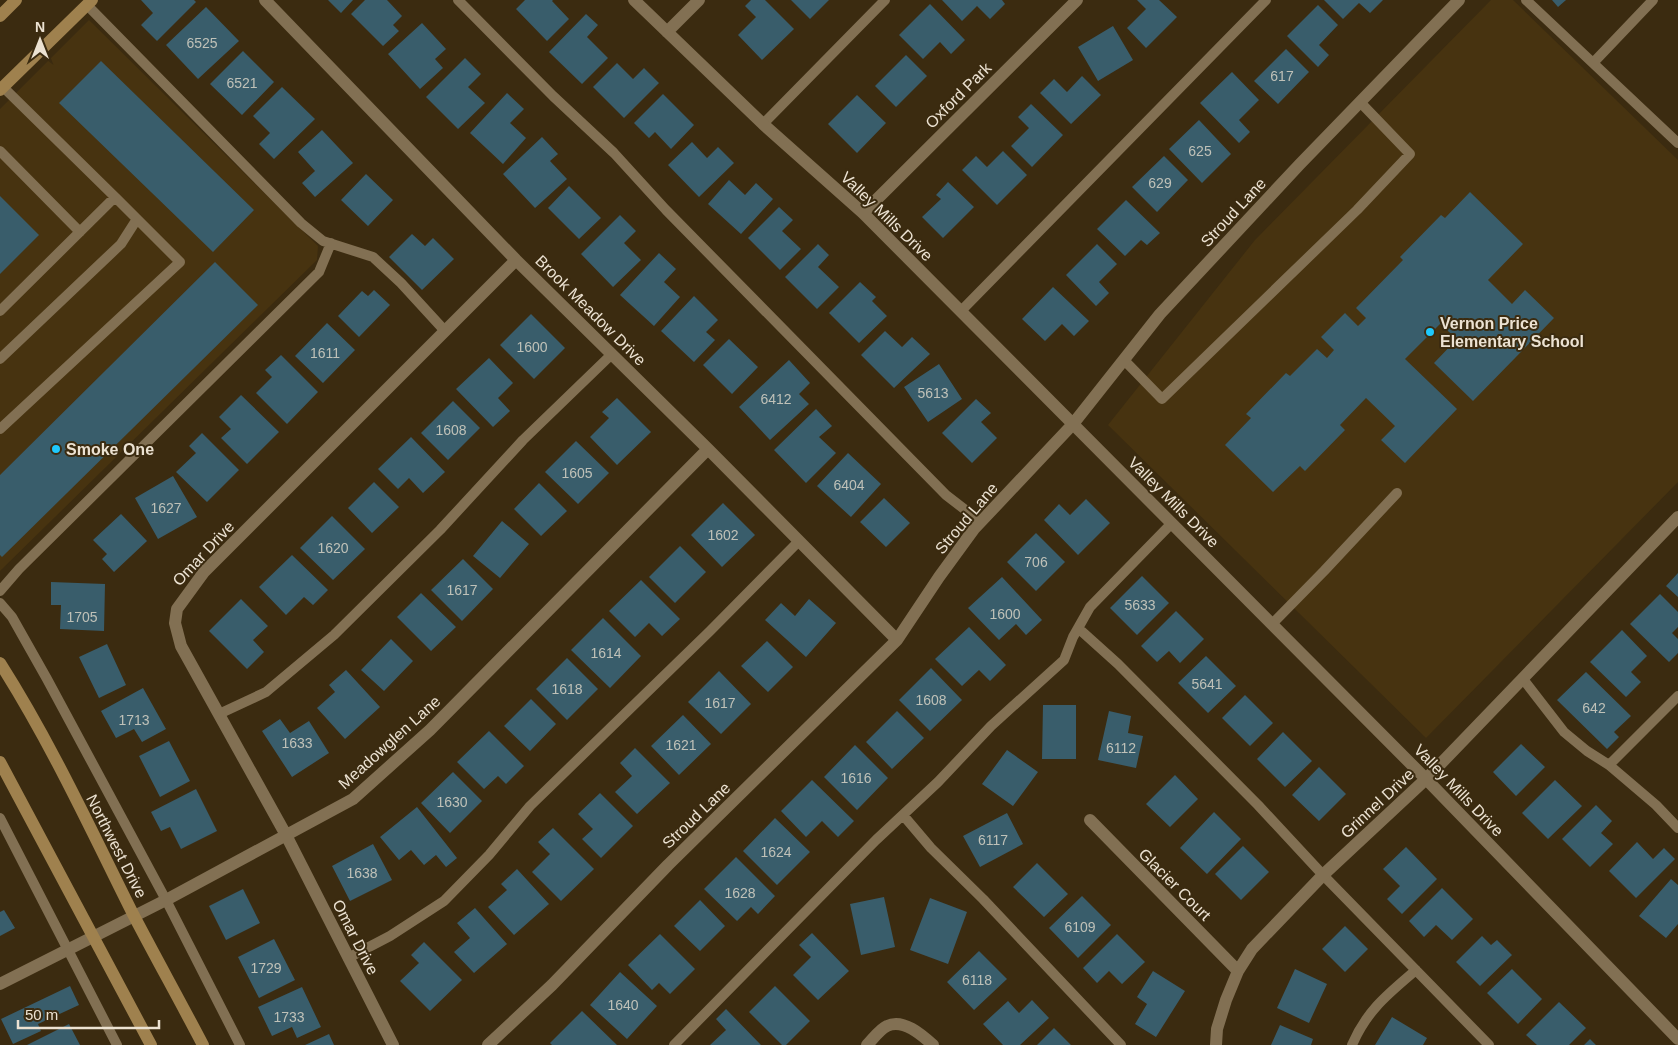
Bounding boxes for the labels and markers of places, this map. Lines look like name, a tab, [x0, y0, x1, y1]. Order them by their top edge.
place label: Vernon Price Elementary School	[1440, 315, 1584, 350]
marker: Vernon Price Elementary School	[1424, 326, 1436, 338]
place label: Smoke One	[66, 441, 154, 458]
marker: Smoke One	[50, 443, 62, 455]

